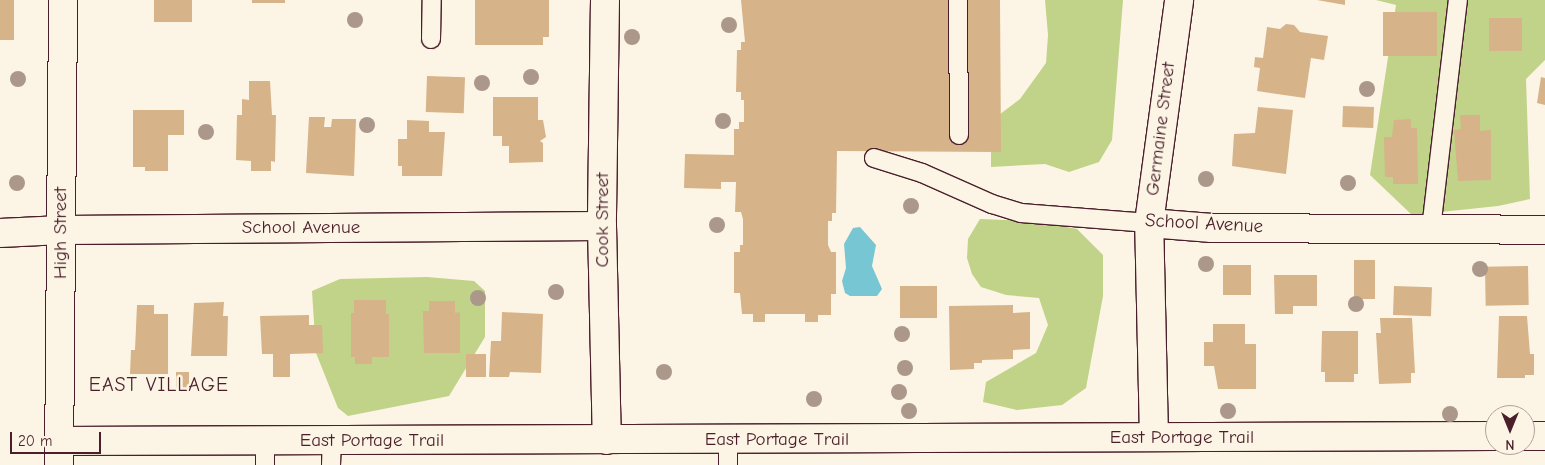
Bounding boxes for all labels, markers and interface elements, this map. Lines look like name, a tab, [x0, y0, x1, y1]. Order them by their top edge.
street label: Germaine Street	[1141, 61, 1181, 197]
street label: Cook Street	[592, 173, 614, 267]
street label: High Street	[50, 187, 72, 279]
street label: School Avenue	[1144, 210, 1264, 238]
street label: School Avenue	[242, 217, 360, 239]
district label: EAST VILLAGE	[87, 372, 231, 396]
north arrow	[1485, 405, 1535, 455]
scale bar	[12, 422, 104, 454]
street label: East Portage Trail	[1110, 427, 1254, 449]
street label: East Portage Trail	[705, 429, 849, 451]
street label: East Portage Trail	[300, 430, 444, 452]
text: 20 m	[18, 432, 52, 450]
text: N	[1505, 436, 1515, 453]

